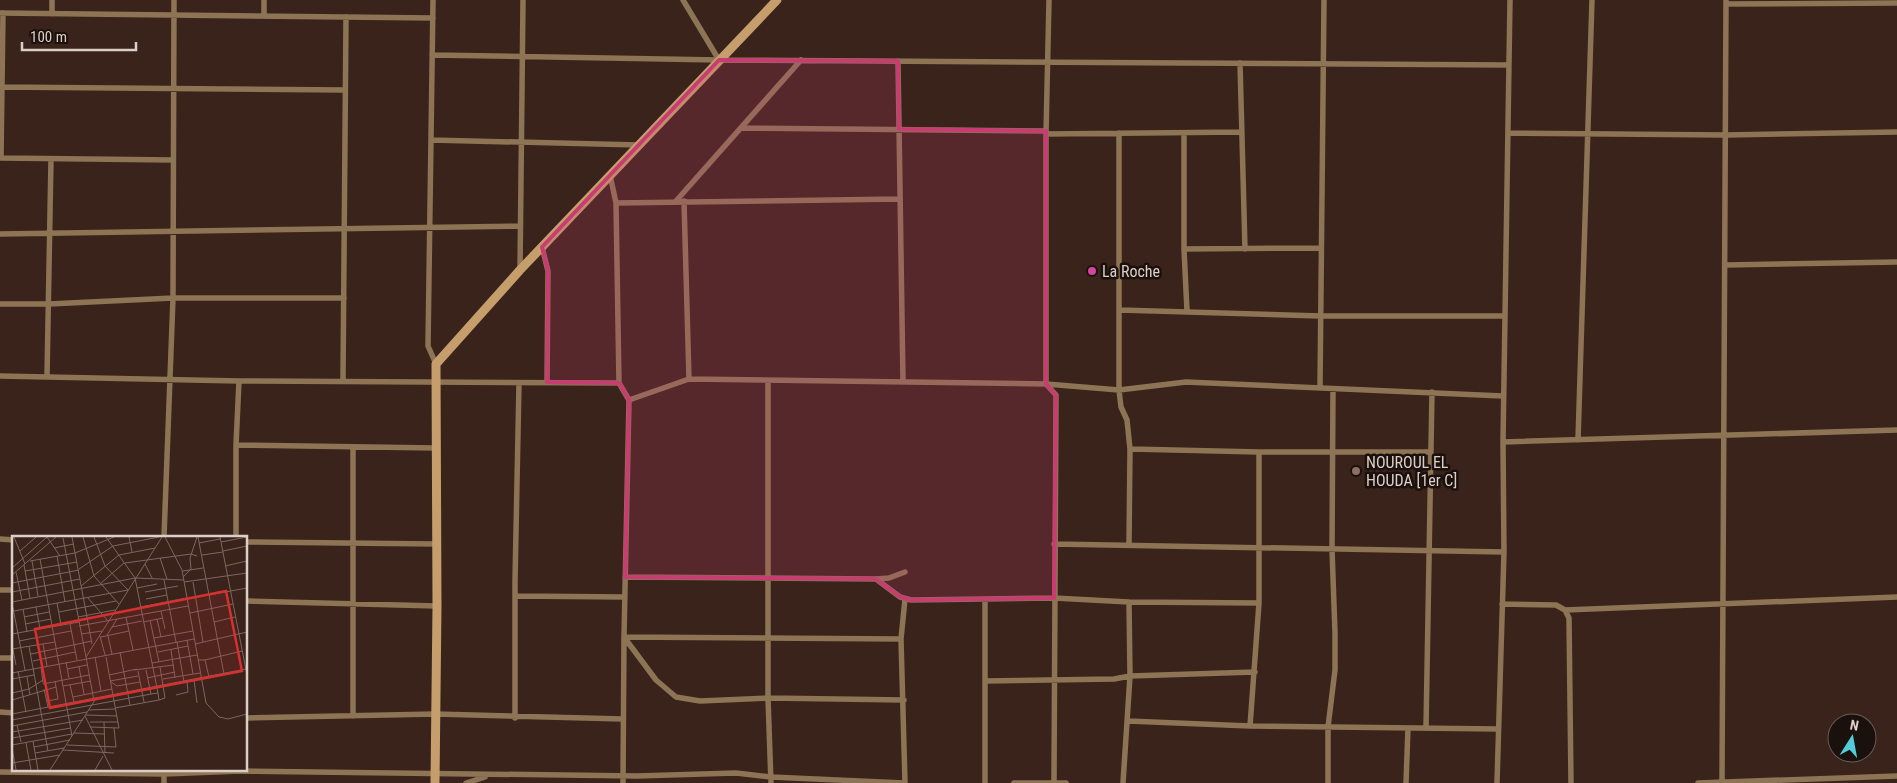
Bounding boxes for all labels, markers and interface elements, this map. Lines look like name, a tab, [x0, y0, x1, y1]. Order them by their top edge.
scale bar	[22, 20, 136, 52]
text: 100 m	[30, 28, 67, 46]
place label: La Roche	[1102, 262, 1160, 281]
marker: La Roche	[1086, 265, 1098, 277]
place label: NOUROUL EL HOUDA [1er C]	[1366, 453, 1457, 490]
marker: NOUROUL EL HOUDA [1er C]	[1350, 465, 1362, 477]
inset map	[12, 536, 248, 770]
north arrow	[1827, 713, 1877, 763]
text: N	[1849, 717, 1860, 734]

